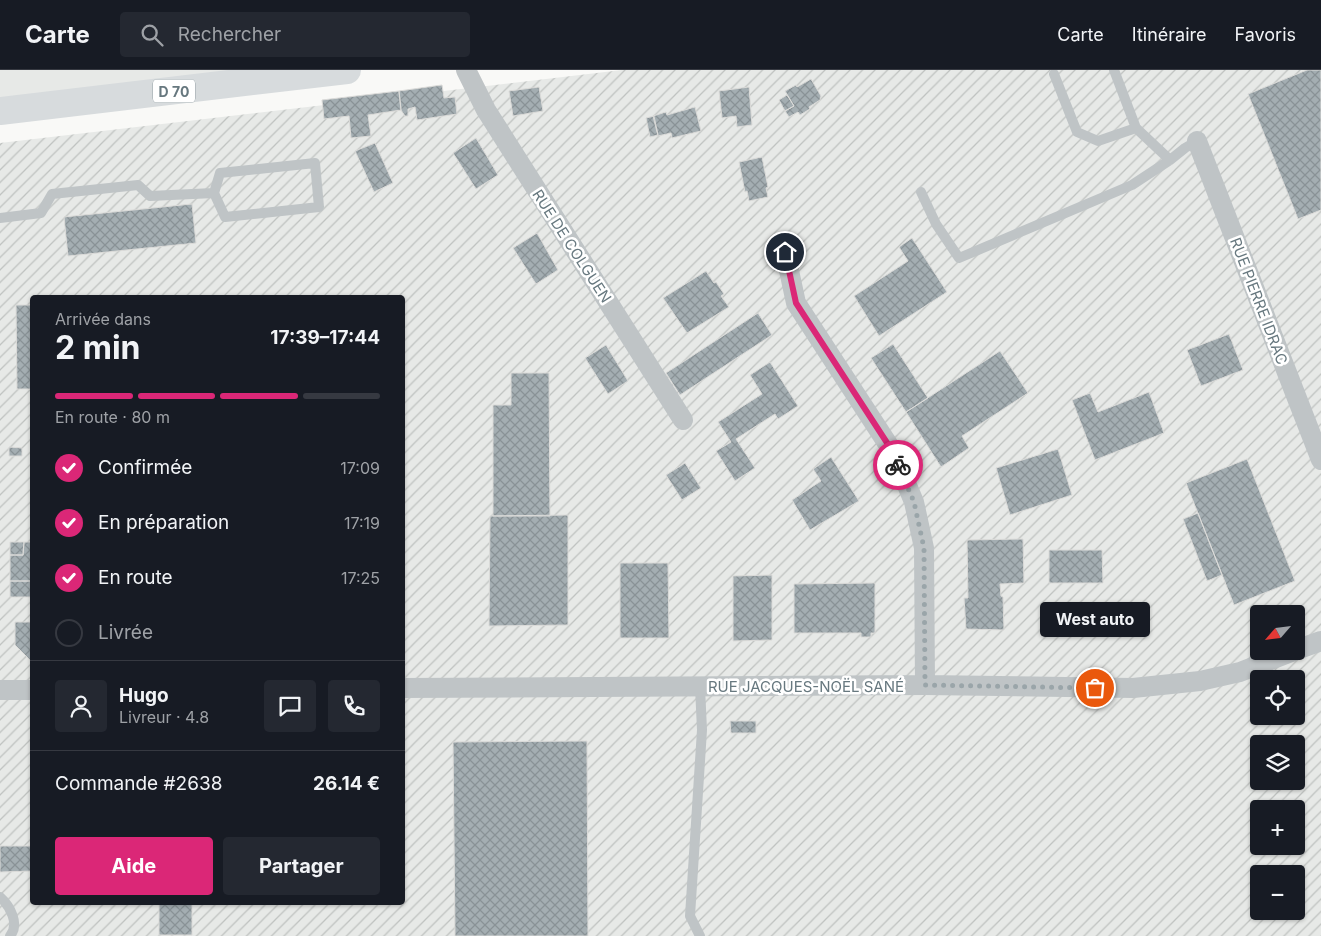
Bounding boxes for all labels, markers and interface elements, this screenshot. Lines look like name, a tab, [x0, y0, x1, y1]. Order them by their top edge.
search box	[120, 12, 470, 57]
text: Carte	[25, 20, 90, 49]
icon: search	[138, 21, 166, 49]
text: Rechercher	[178, 23, 281, 46]
text: Carte	[1057, 24, 1104, 45]
text: Itinéraire	[1132, 24, 1206, 45]
text: Favoris	[1234, 24, 1296, 45]
road number: D 70	[153, 80, 195, 102]
street label: RUE DE COLGUEN	[528, 186, 616, 306]
pin	[764, 231, 806, 273]
street label: RUE PIERRE IDRAC	[1226, 235, 1292, 367]
icon: home	[771, 238, 799, 266]
text: Arrivée dans	[55, 309, 151, 329]
text: 17:39–17:44	[270, 326, 380, 349]
text: 2 min	[55, 328, 141, 367]
text: En route · 80 m	[55, 407, 170, 427]
courier	[873, 440, 923, 490]
icon: bike	[884, 451, 912, 479]
icon: check	[55, 454, 83, 482]
text: Confirmée	[98, 456, 192, 479]
text: 17:09	[340, 458, 380, 478]
icon: check	[55, 509, 83, 537]
text: En préparation	[98, 511, 229, 534]
text: 17:19	[344, 513, 380, 533]
icon: check	[55, 564, 83, 592]
text: En route	[98, 566, 173, 589]
text: 17:25	[341, 568, 380, 588]
callout: West auto	[1040, 603, 1150, 638]
north arrow	[1250, 605, 1305, 660]
map controls	[1250, 605, 1305, 920]
text: West auto	[1056, 609, 1134, 629]
text: Livrée	[98, 621, 153, 644]
pin	[1074, 667, 1116, 709]
button: locate	[1250, 670, 1305, 725]
icon: bag	[1081, 674, 1109, 702]
street label: RUE JACQUES-NOËL SANÉ	[708, 677, 904, 696]
button: person	[55, 680, 107, 732]
button: chat	[264, 680, 316, 732]
button: phone	[328, 680, 380, 732]
text: Hugo	[119, 684, 169, 707]
text: Livreur · 4.8	[119, 707, 209, 727]
button: layers	[1250, 735, 1305, 790]
text: Commande #2638	[55, 772, 222, 795]
text: 26.14 €	[313, 772, 380, 795]
button: +	[1250, 800, 1305, 855]
button: Aide	[55, 837, 213, 895]
button: Partager	[223, 837, 380, 895]
button: −	[1250, 865, 1305, 920]

